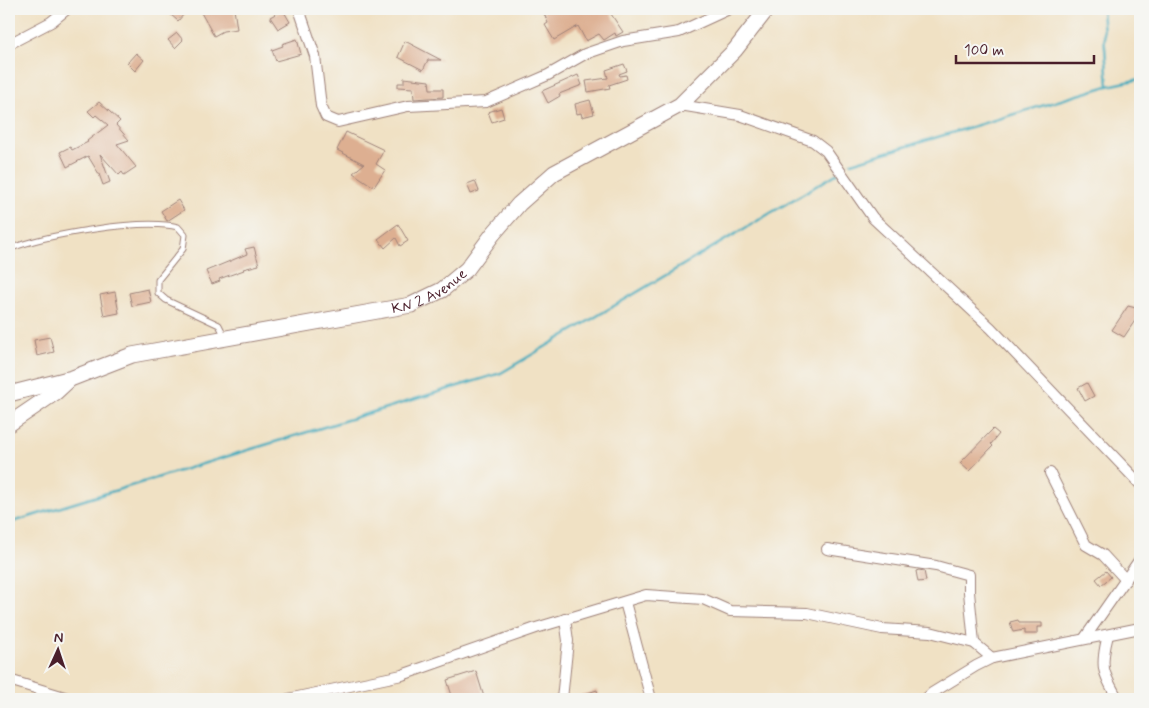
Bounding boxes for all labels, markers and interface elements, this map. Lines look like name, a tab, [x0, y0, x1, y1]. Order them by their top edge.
scale bar	[956, 32, 1094, 64]
text: 100 m	[964, 41, 1004, 61]
street label: KN 2 Avenue	[390, 264, 472, 319]
north arrow	[32, 626, 82, 676]
text: N	[53, 629, 64, 647]

